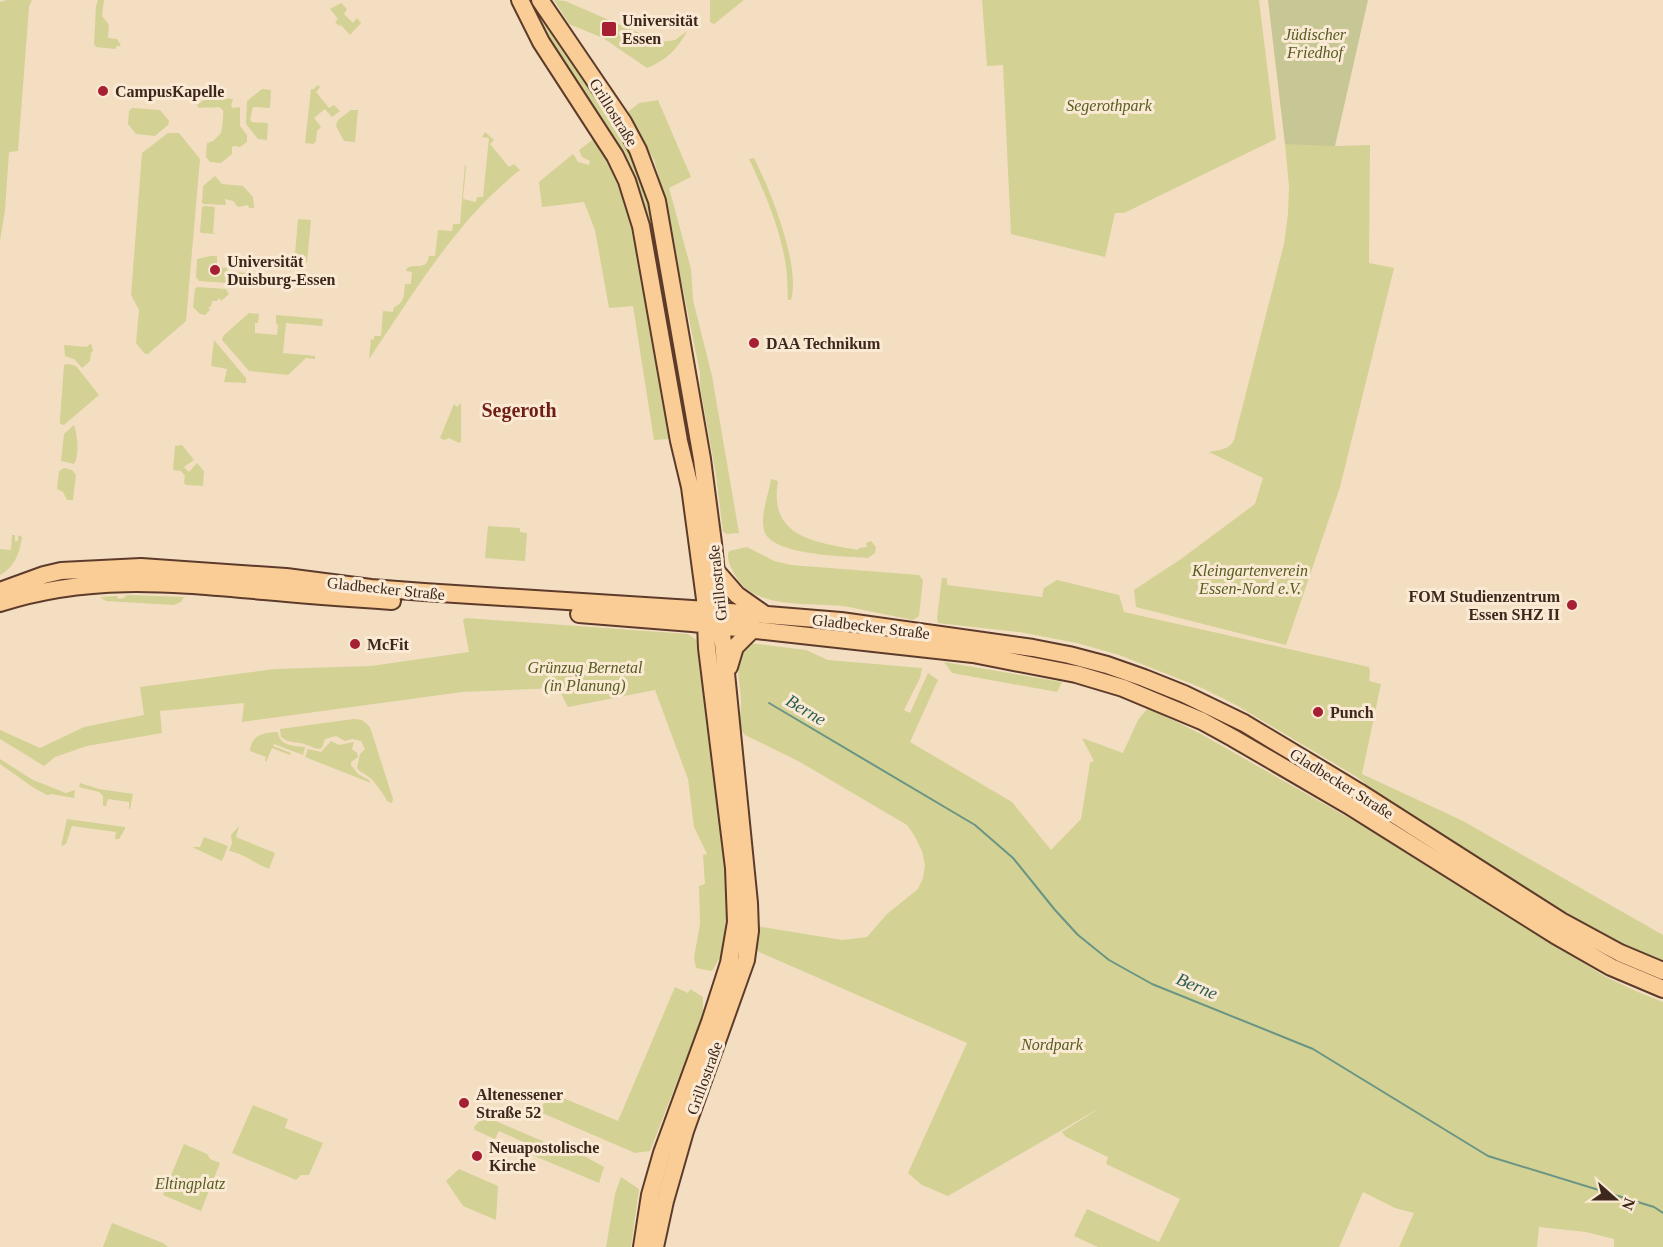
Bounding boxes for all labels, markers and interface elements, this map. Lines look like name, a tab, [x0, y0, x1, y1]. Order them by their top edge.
place label: Universität Essen	[622, 12, 699, 47]
marker: Universität Essen	[600, 20, 618, 38]
park label: Jüdischer Friedhof	[1284, 26, 1347, 62]
street label: Grillostraße	[586, 75, 641, 149]
place label: CampusKapelle	[115, 83, 224, 101]
marker: CampusKapelle	[96, 84, 110, 98]
park label: Segerothpark	[1066, 97, 1153, 115]
place label: Universität Duisburg-Essen	[227, 253, 336, 289]
marker: Universität Duisburg-Essen	[208, 263, 222, 277]
place label: DAA Technikum	[766, 335, 881, 352]
marker: DAA Technikum	[747, 336, 761, 350]
district label: Segeroth	[481, 399, 557, 422]
street label: Grillostraße	[705, 544, 730, 622]
park label: Kleingartenverein Essen-Nord e.V.	[1191, 562, 1308, 597]
street label: Gladbecker Straße	[326, 574, 446, 603]
place label: FOM Studienzentrum Essen SHZ II	[1408, 588, 1561, 623]
marker: FOM Studienzentrum Essen SHZ II	[1565, 598, 1579, 612]
street label: Gladbecker Straße	[811, 611, 931, 642]
place label: McFit	[367, 636, 409, 653]
marker: McFit	[348, 637, 362, 651]
park label: Grünzug Bernetal (in Planung)	[527, 659, 643, 695]
water label: Berne	[782, 690, 830, 730]
place label: Punch	[1330, 704, 1374, 721]
marker: Punch	[1311, 705, 1325, 719]
street label: Gladbecker Straße	[1287, 745, 1397, 822]
water label: Berne	[1173, 968, 1221, 1004]
park label: Nordpark	[1020, 1036, 1084, 1054]
street label: Grillostraße	[683, 1039, 726, 1117]
place label: Altenessener Straße 52	[476, 1086, 563, 1121]
marker: Altenessener Straße 52	[457, 1096, 471, 1110]
place label: Neuapostolische Kirche	[489, 1139, 599, 1174]
marker: Neuapostolische Kirche	[470, 1149, 484, 1163]
north arrow	[1585, 1169, 1645, 1229]
park label: Eltingplatz	[154, 1175, 226, 1193]
text: N	[1618, 1196, 1639, 1213]

